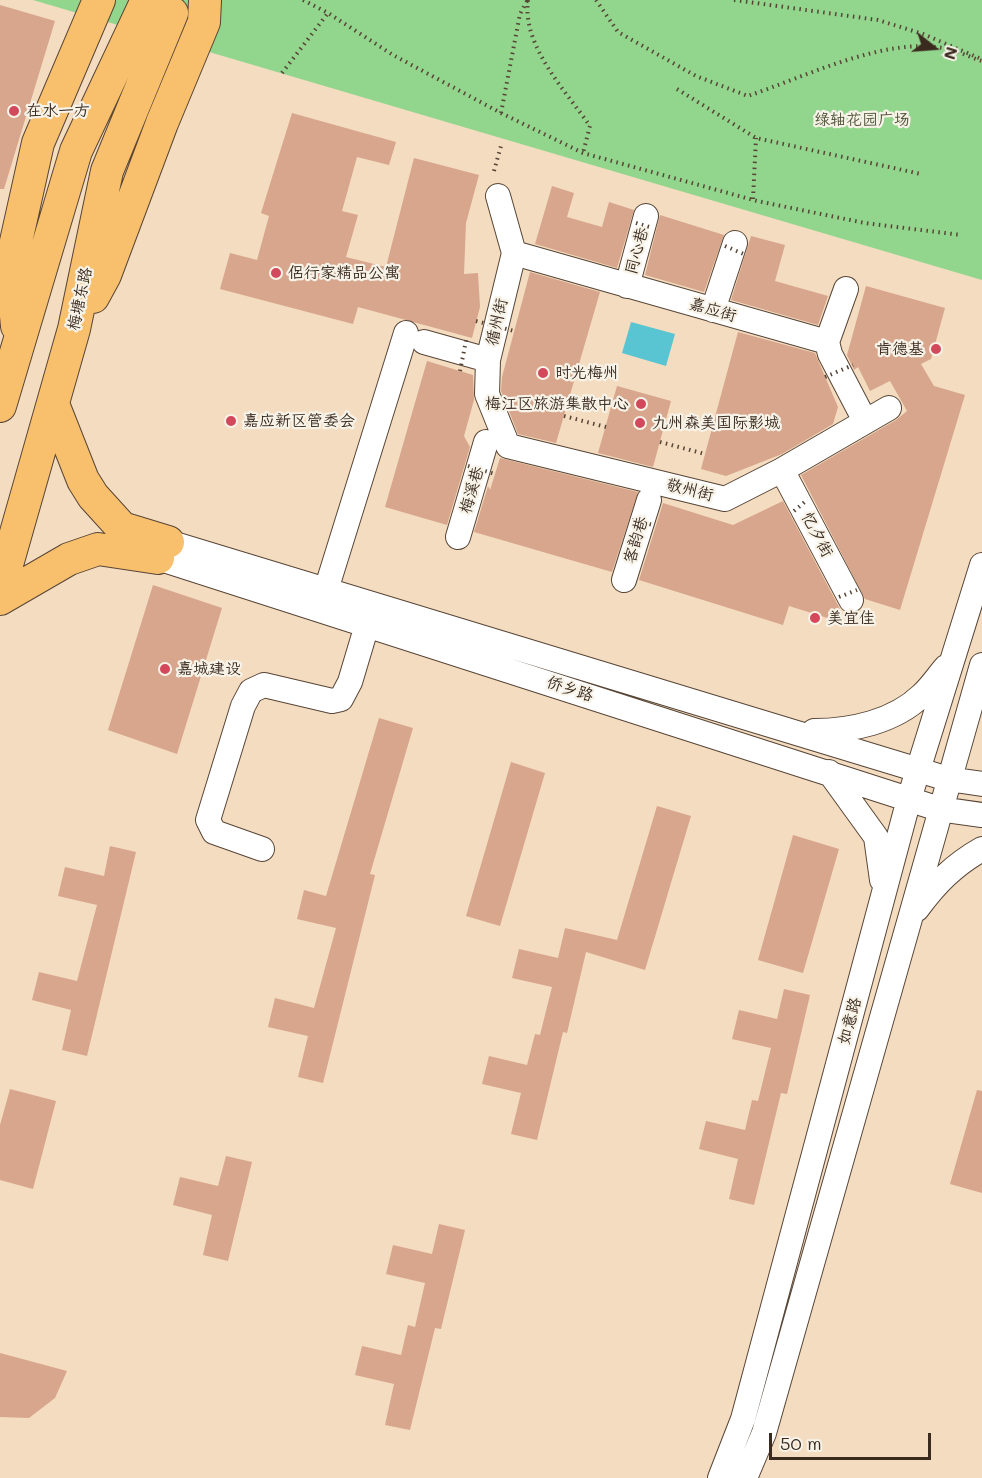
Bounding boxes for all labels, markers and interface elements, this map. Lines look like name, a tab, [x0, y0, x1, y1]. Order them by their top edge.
north arrow	[904, 18, 964, 78]
text: N	[940, 45, 964, 62]
place label: 在水一方	[26, 101, 90, 121]
marker: 在水一方	[7, 104, 21, 118]
park label: 绿轴花园广场	[814, 110, 910, 130]
street label: 同心巷	[622, 225, 652, 277]
place label: 侣行家精品公寓	[288, 263, 400, 283]
street label: 梅塘东路	[64, 266, 96, 332]
marker: 侣行家精品公寓	[269, 266, 283, 280]
street label: 嘉应街	[687, 294, 739, 326]
street label: 循州街	[482, 296, 512, 348]
place label: 肯德基	[876, 339, 924, 359]
marker: 肯德基	[929, 342, 943, 356]
place label: 时光梅州	[555, 363, 619, 383]
marker: 时光梅州	[536, 366, 550, 380]
place label: 梅江区旅游集散中心	[485, 394, 629, 414]
marker: 梅江区旅游集散中心	[634, 397, 648, 411]
place label: 嘉应新区管委会	[243, 411, 355, 431]
place label: 九州森美国际影城	[652, 413, 780, 433]
marker: 嘉应新区管委会	[224, 414, 238, 428]
marker: 九州森美国际影城	[633, 416, 647, 430]
street label: 梅溪巷	[456, 464, 488, 516]
street label: 敬州街	[664, 475, 716, 505]
street label: 忆夕街	[797, 509, 837, 561]
street label: 客韵巷	[620, 514, 652, 566]
place label: 美宜佳	[827, 608, 875, 628]
marker: 美宜佳	[808, 611, 822, 625]
place label: 嘉城建设	[177, 659, 241, 679]
marker: 嘉城建设	[158, 662, 172, 676]
street label: 侨乡路	[544, 672, 596, 706]
street label: 如意路	[835, 995, 865, 1047]
scale bar	[772, 1421, 934, 1459]
text: 50 m	[780, 1431, 822, 1455]

